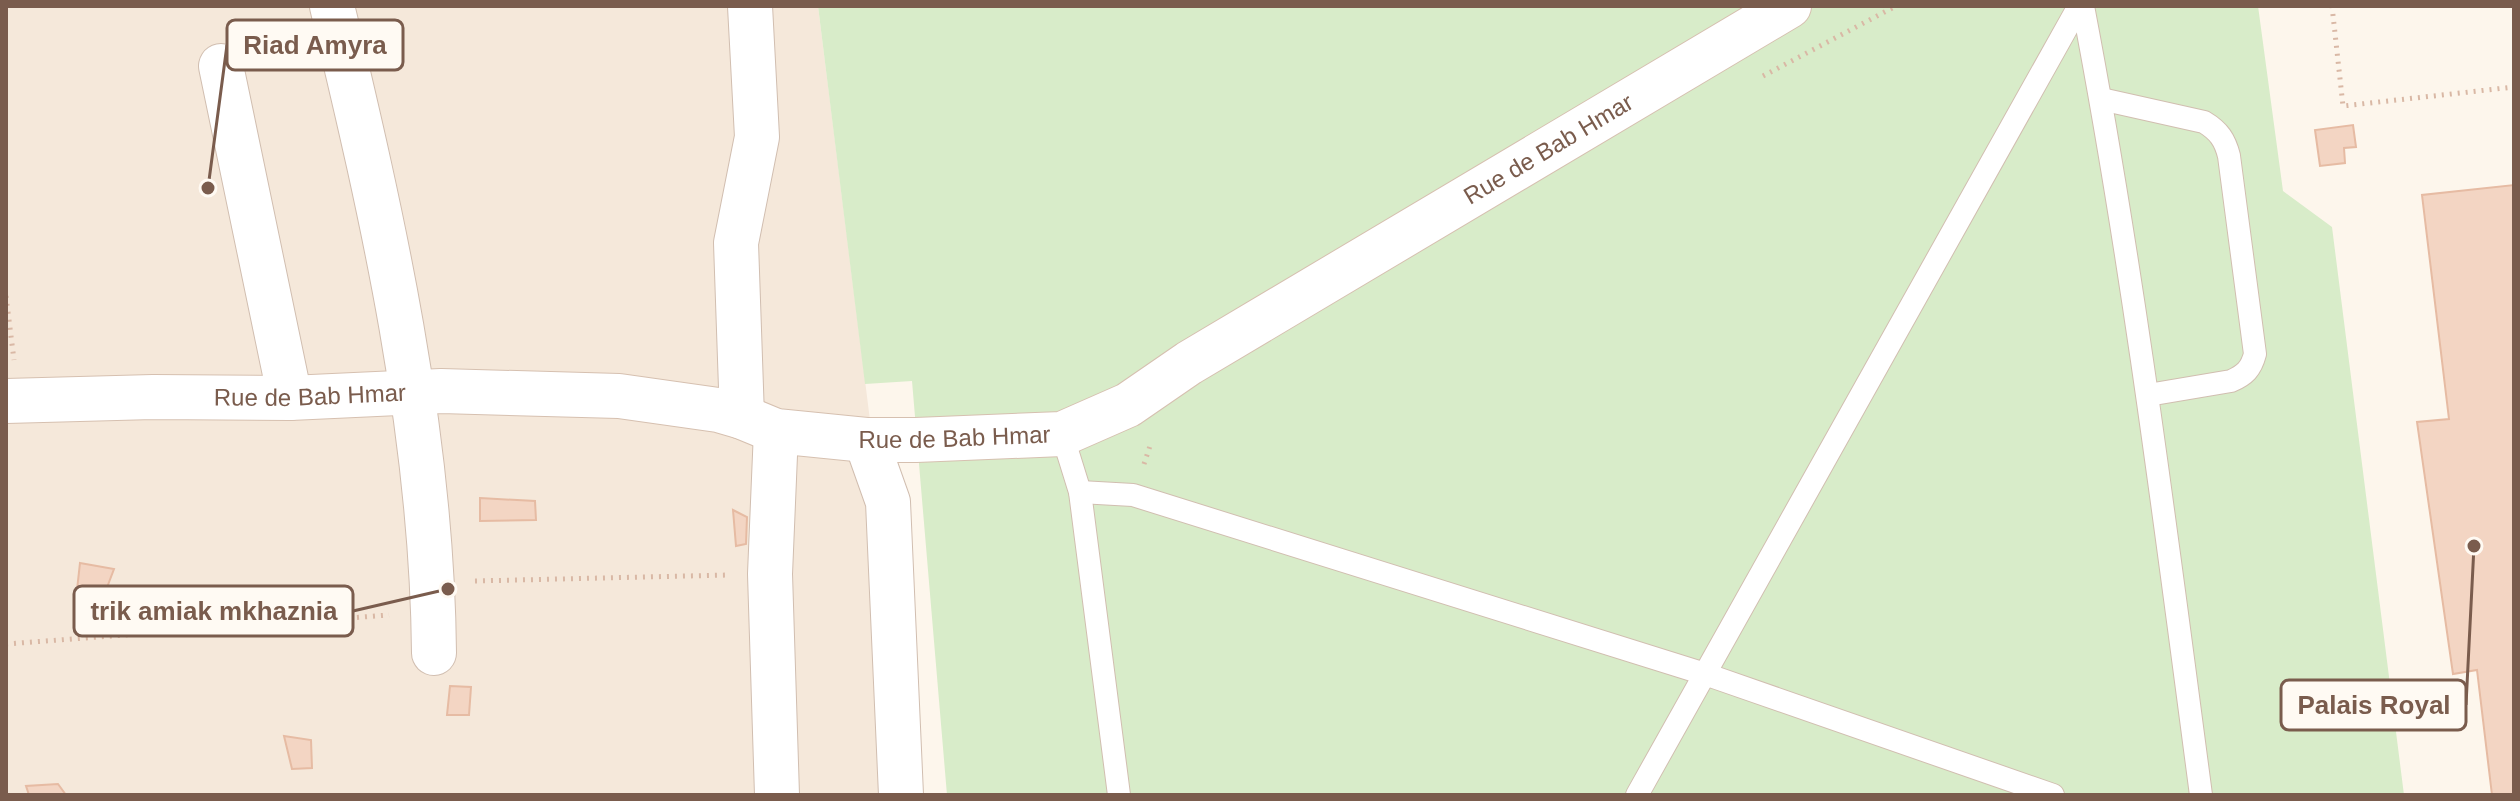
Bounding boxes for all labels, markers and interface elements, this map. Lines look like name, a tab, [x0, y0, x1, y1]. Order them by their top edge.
callout: Riad Amyra	[227, 20, 403, 70]
text: Riad Amyra	[243, 30, 387, 60]
street label: Rue de Bab Hmar	[1459, 88, 1638, 209]
street label: Rue de Bab Hmar	[214, 379, 407, 411]
street label: Rue de Bab Hmar	[858, 420, 1051, 453]
callout: trik amiak mkhaznia	[74, 586, 353, 636]
text: trik amiak mkhaznia	[90, 596, 338, 626]
callout: Palais Royal	[2281, 680, 2466, 730]
text: Palais Royal	[2297, 690, 2451, 720]

